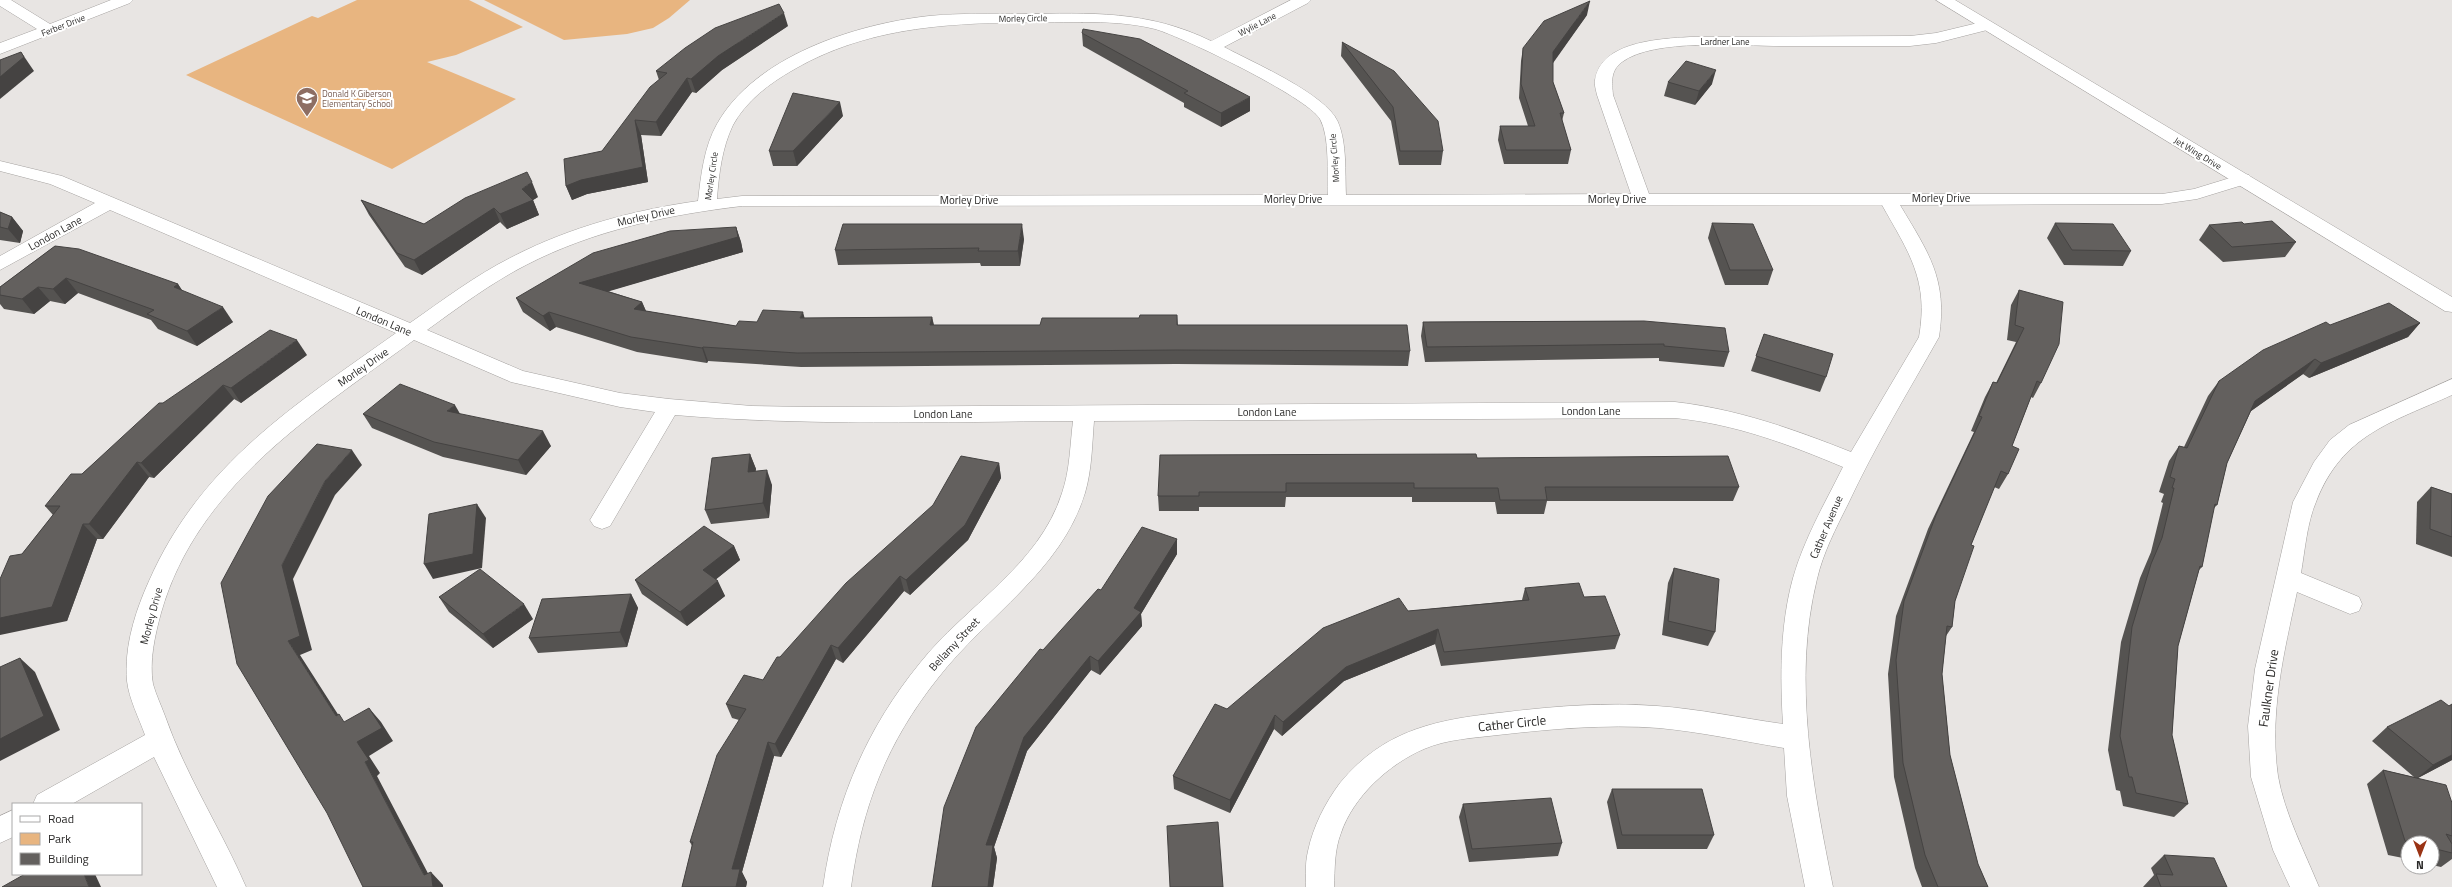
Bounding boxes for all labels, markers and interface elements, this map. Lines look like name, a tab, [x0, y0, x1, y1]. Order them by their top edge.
street label: Wylie Lane	[1236, 9, 1279, 39]
street label: Ferber Drive	[39, 10, 87, 39]
street label: Morley Circle	[999, 11, 1048, 25]
street label: Lardner Lane	[1700, 35, 1750, 48]
school or university icon: Donald K Giberson Elementary School	[294, 85, 320, 118]
place label: Donald K Giberson Elementary School	[322, 87, 393, 110]
street label: Morley Circle	[1326, 133, 1342, 183]
street label: Jet Wing Drive	[2172, 134, 2225, 173]
street label: Morley Circle	[701, 151, 721, 201]
street label: Morley Drive	[1912, 190, 1971, 206]
street label: Morley Drive	[1264, 191, 1323, 207]
street label: Morley Drive	[1588, 191, 1647, 207]
street label: Morley Drive	[940, 192, 999, 208]
street label: Morley Drive	[616, 202, 677, 230]
street label: London Lane	[25, 211, 85, 254]
street label: London Lane	[354, 302, 415, 340]
street label: Morley Drive	[334, 343, 392, 390]
street label: London Lane	[1561, 403, 1621, 419]
street label: London Lane	[1237, 404, 1297, 420]
street label: London Lane	[913, 406, 973, 422]
street label: Cather Avenue	[1805, 492, 1847, 561]
street label: Morley Drive	[136, 585, 166, 646]
street label: Bellamy Street	[925, 614, 983, 674]
street label: Faulkner Drive	[2253, 648, 2283, 728]
street label: Cather Circle	[1477, 709, 1547, 737]
legend	[12, 803, 142, 875]
text: Road	[48, 809, 74, 828]
text: Park	[48, 829, 71, 848]
north arrow	[2400, 835, 2440, 875]
text: Building	[48, 849, 89, 868]
text: N	[2416, 857, 2424, 873]

